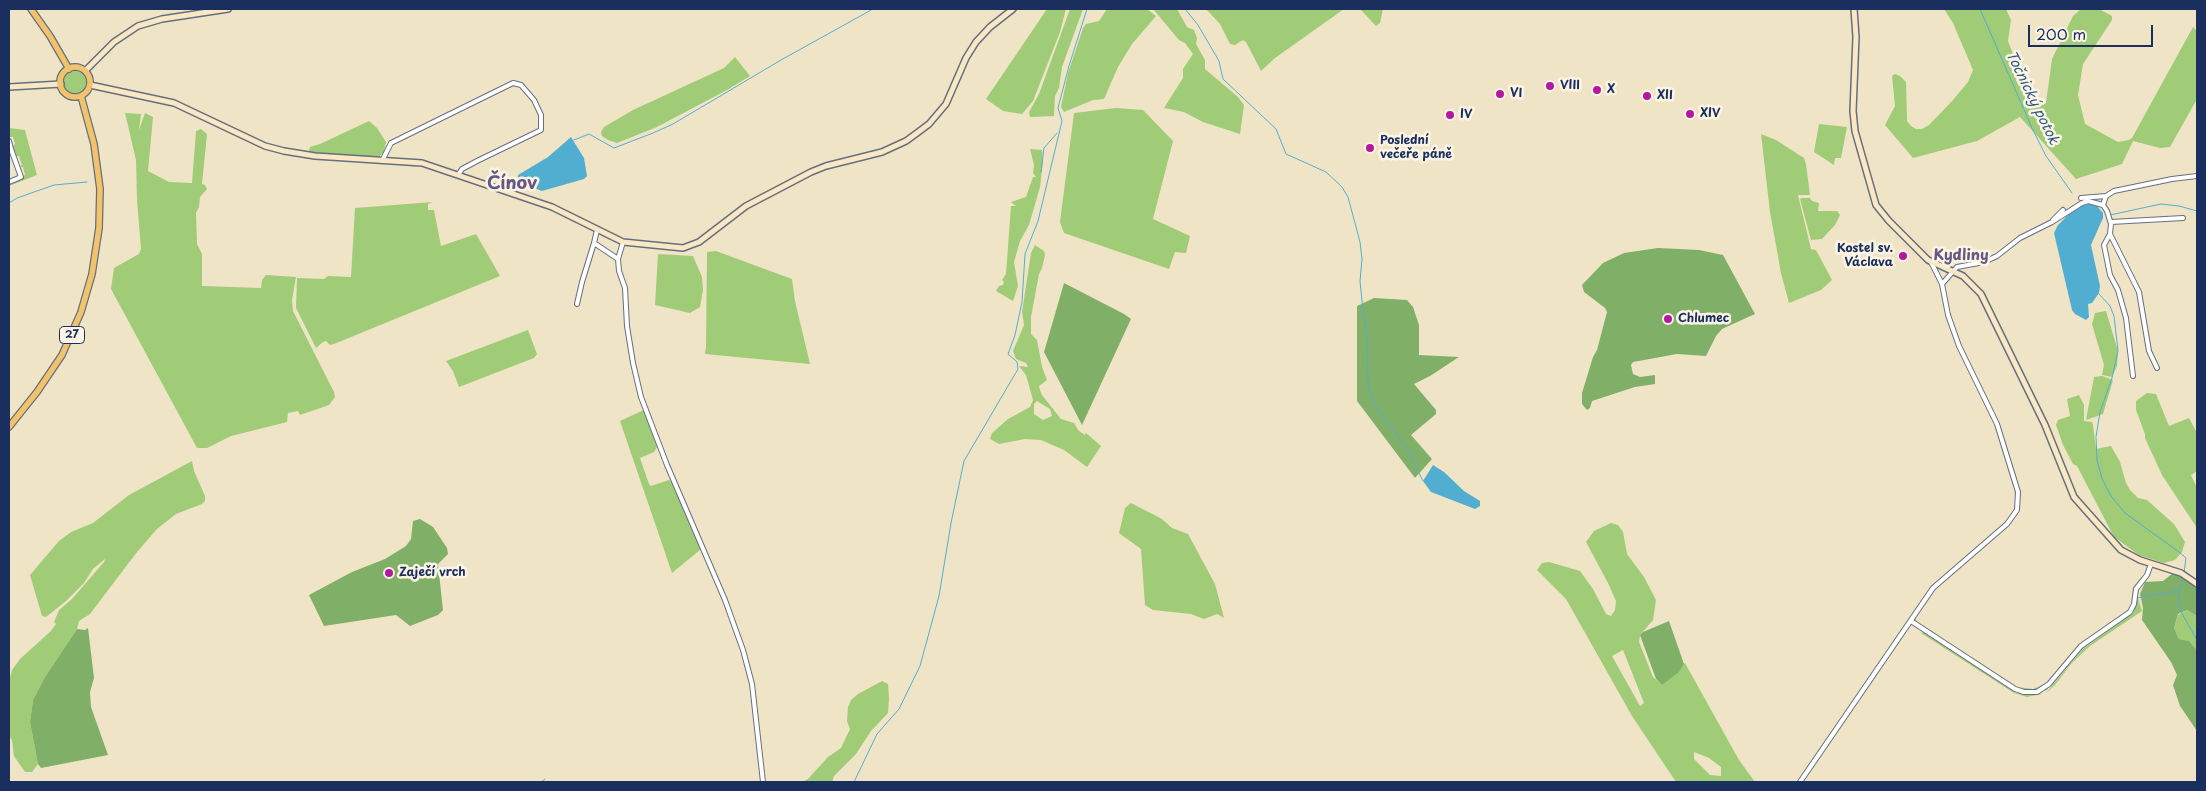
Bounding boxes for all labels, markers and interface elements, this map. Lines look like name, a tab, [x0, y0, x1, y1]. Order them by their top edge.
scale bar	[2031, 15, 2156, 47]
text: 200 m	[2036, 22, 2086, 45]
water label: Točnický potok	[2002, 48, 2062, 148]
place label: VIII	[1560, 79, 1580, 93]
marker: VIII	[1544, 80, 1556, 92]
place label: X	[1607, 83, 1615, 97]
marker: X	[1591, 84, 1603, 96]
place label: VI	[1510, 87, 1522, 101]
marker: VI	[1494, 88, 1506, 100]
place label: XII	[1657, 89, 1673, 103]
marker: XII	[1641, 90, 1653, 102]
place label: XIV	[1700, 107, 1720, 121]
place label: IV	[1460, 108, 1472, 122]
marker: XIV	[1684, 108, 1696, 120]
marker: IV	[1444, 109, 1456, 121]
place label: Poslední večeře páně	[1380, 134, 1452, 162]
marker: Poslední večeře páně	[1364, 142, 1376, 154]
district label: Čínov	[487, 173, 537, 195]
place label: Kostel sv. Václava	[1837, 242, 1893, 270]
district label: Kydliny	[1933, 247, 1989, 265]
marker: Kostel sv. Václava	[1897, 250, 1909, 262]
place label: Chlumec	[1678, 312, 1729, 326]
marker: Chlumec	[1662, 313, 1674, 325]
road number: 27	[60, 326, 84, 344]
place label: Zaječí vrch	[399, 566, 466, 580]
marker: Zaječí vrch	[383, 567, 395, 579]

